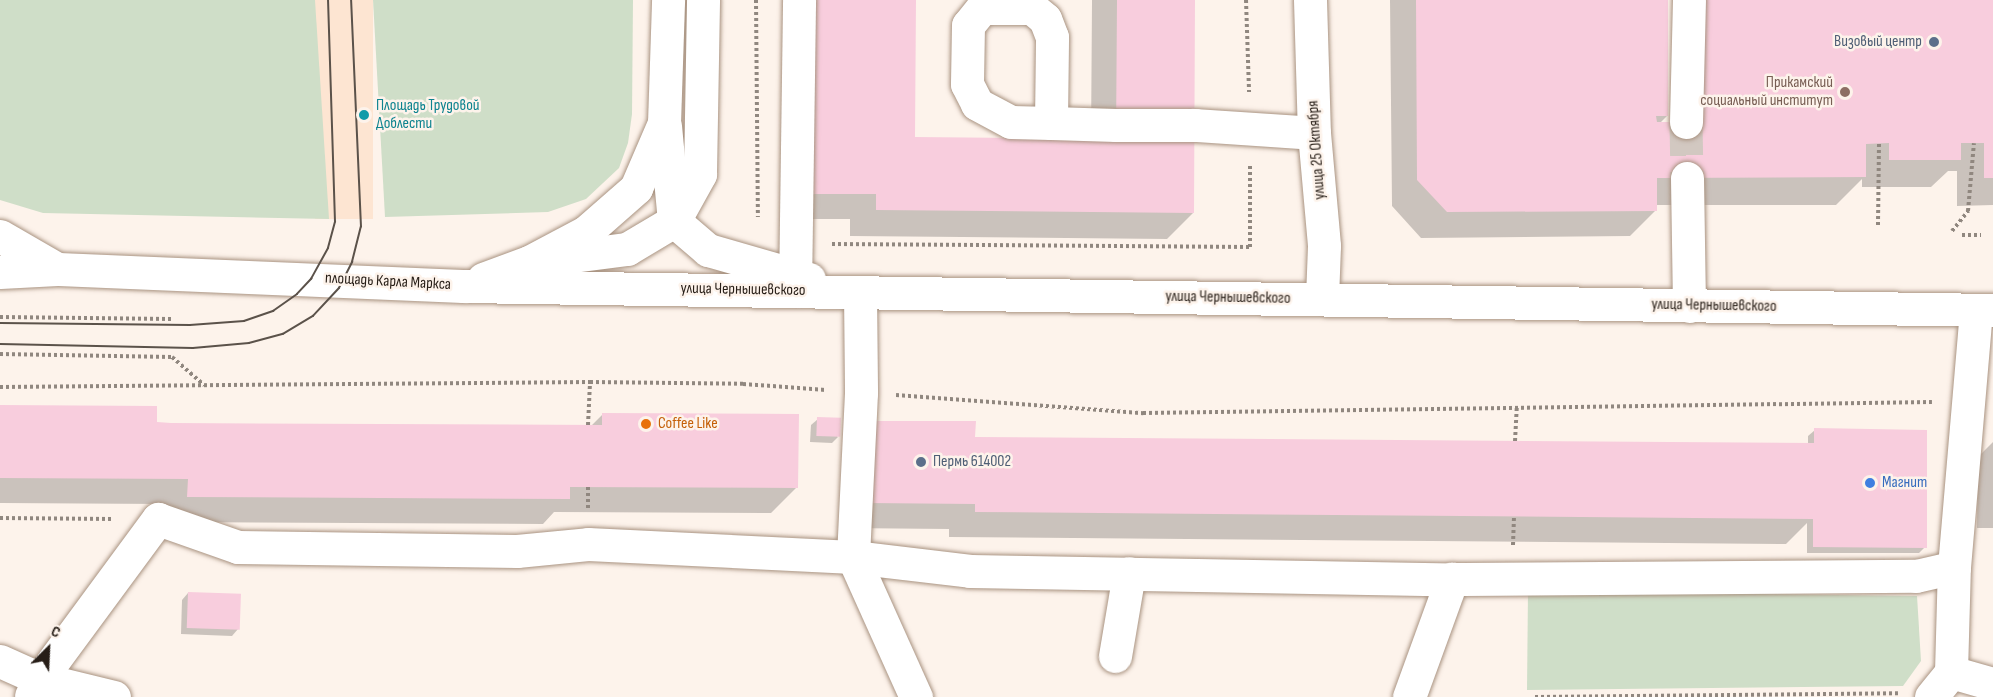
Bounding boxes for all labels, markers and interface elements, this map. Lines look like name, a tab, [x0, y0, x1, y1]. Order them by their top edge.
place label: Визовый центр	[1834, 32, 1922, 52]
marker: Визовый центр	[1927, 35, 1941, 49]
place label: Прикамский социальный институт	[1700, 73, 1833, 111]
marker: Прикамский социальный институт	[1838, 85, 1852, 99]
place label: Площадь Трудовой Доблести	[376, 96, 479, 134]
street label: улица 25 Октября	[1304, 100, 1330, 200]
marker: Площадь Трудовой Доблести	[357, 108, 371, 122]
street label: площадь Карла Маркса	[325, 269, 451, 295]
street label: улица Чернышевского	[680, 279, 806, 301]
street label: улица Чернышевского	[1165, 287, 1291, 309]
street label: улица Чернышевского	[1651, 295, 1777, 317]
place label: Coffee Like	[658, 414, 718, 434]
marker: Coffee Like	[639, 417, 653, 431]
place label: Пермь 614002	[933, 452, 1011, 472]
marker: Пермь 614002	[914, 455, 928, 469]
place label: Магнит	[1882, 473, 1927, 493]
marker: Магнит	[1863, 476, 1877, 490]
north arrow	[18, 619, 78, 679]
text: С	[48, 622, 63, 642]

